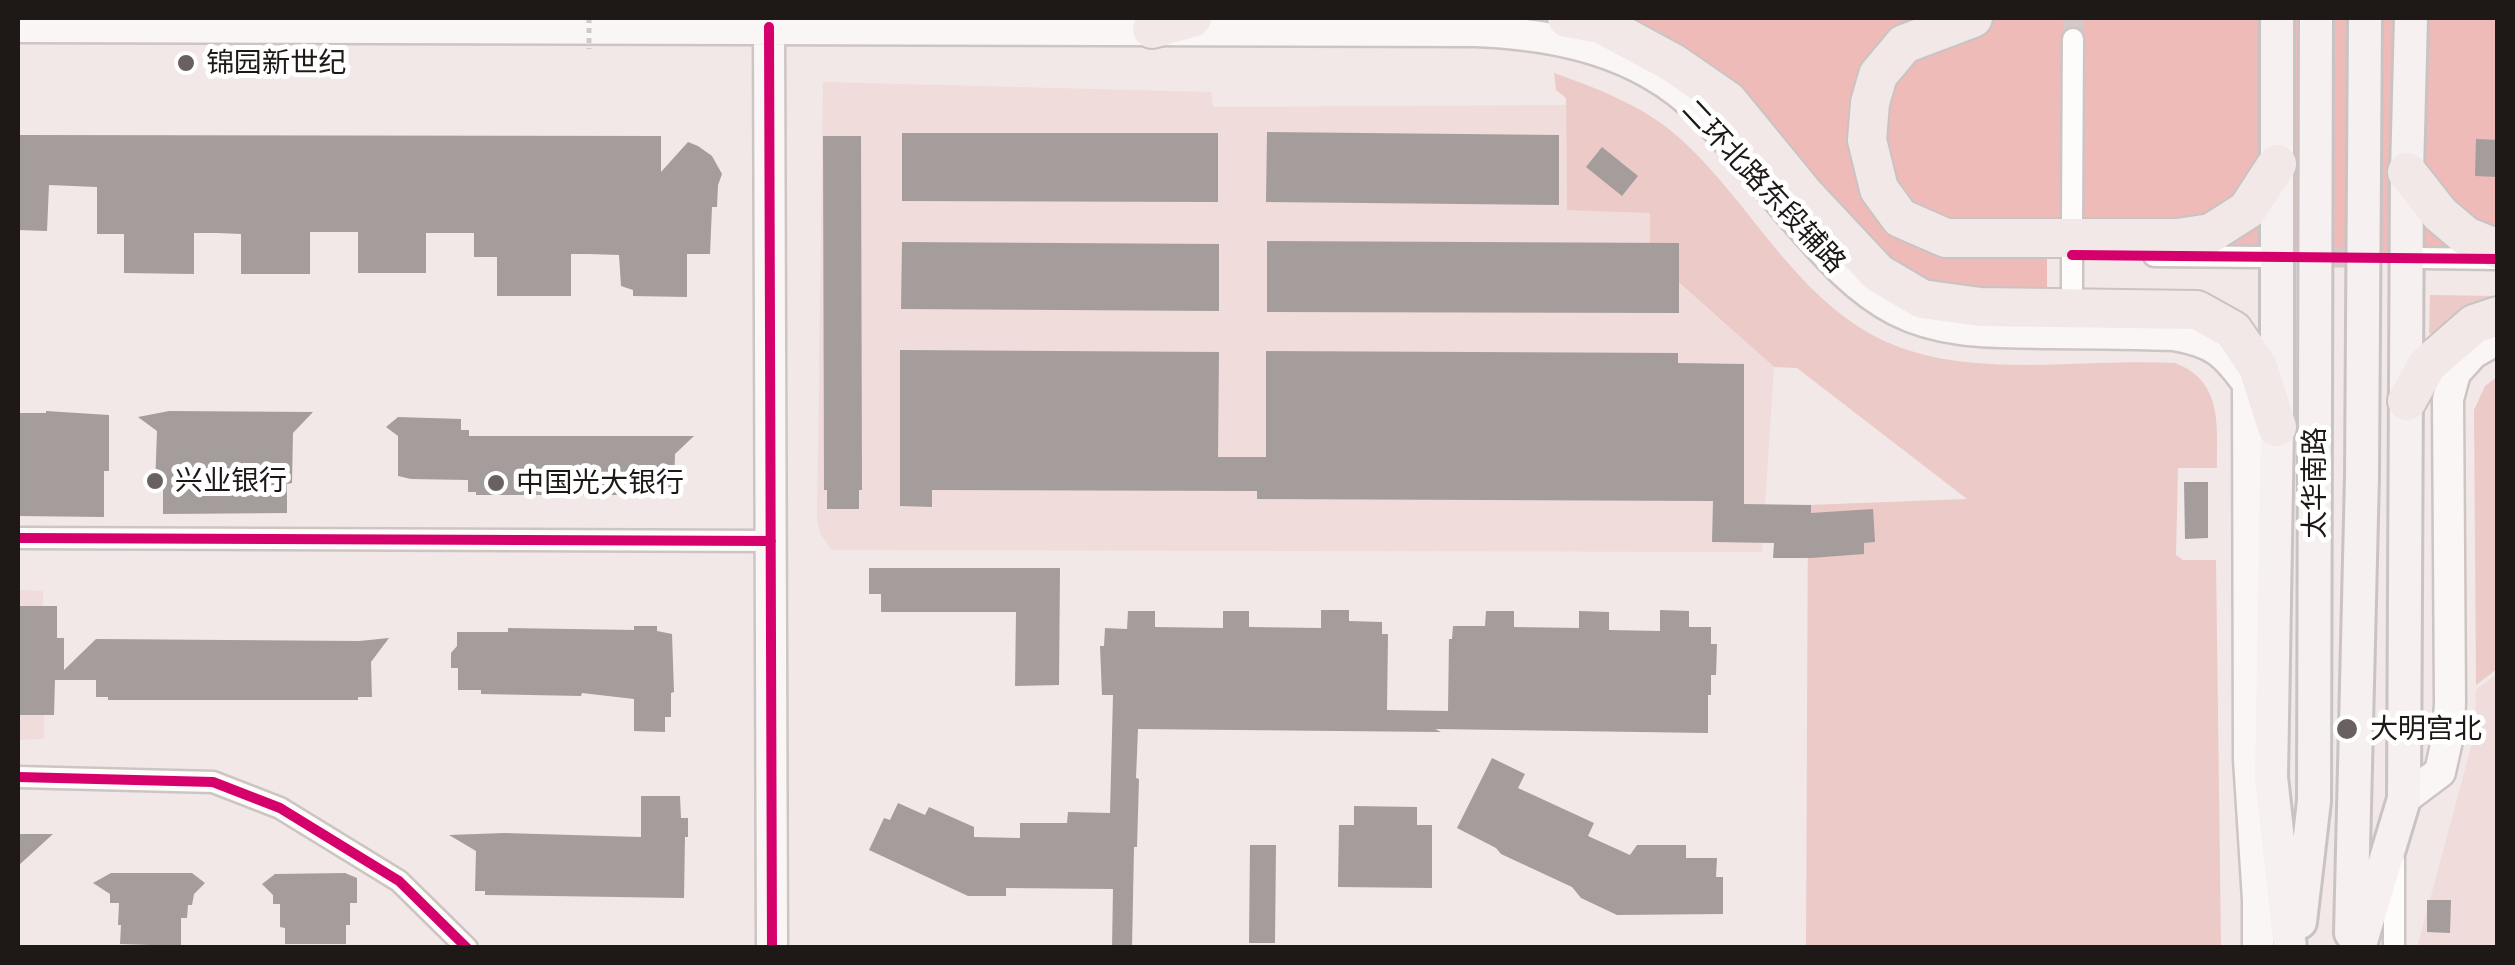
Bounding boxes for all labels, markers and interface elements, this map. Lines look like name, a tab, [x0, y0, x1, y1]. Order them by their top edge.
place label: 锦园新世纪	[206, 46, 346, 80]
marker: 锦园新世纪	[175, 52, 197, 74]
street label: 二环北路东段辅路	[1675, 93, 1853, 279]
street label: 太华南路	[2298, 427, 2332, 539]
place label: 兴业银行	[175, 464, 287, 498]
place label: 中国光大银行	[516, 466, 684, 500]
marker: 兴业银行	[144, 470, 166, 492]
marker: 中国光大银行	[485, 472, 507, 494]
place label: 大明宫北	[2370, 712, 2482, 746]
marker: 大明宫北	[2334, 716, 2360, 742]

